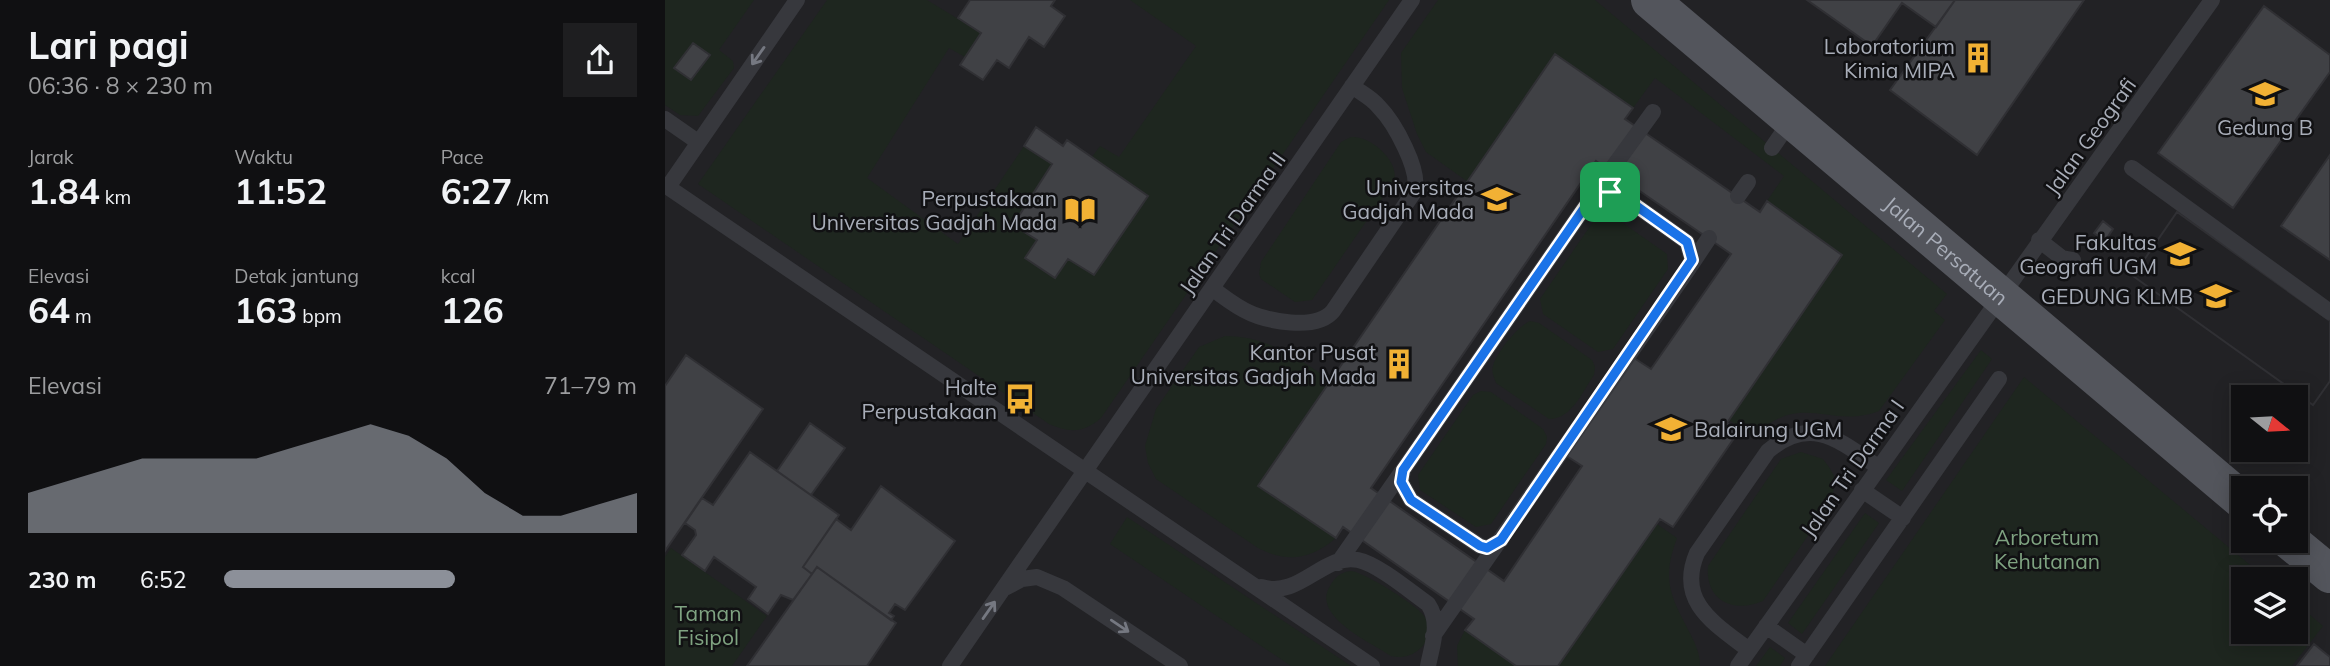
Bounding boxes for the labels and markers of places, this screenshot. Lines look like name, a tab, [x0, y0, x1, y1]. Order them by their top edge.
place label: Laboratorium Kimia MIPA	[1824, 33, 1956, 83]
building icon: Laboratorium Kimia MIPA	[1961, 41, 1995, 75]
school or university icon: Gedung B	[2248, 77, 2282, 111]
place label: Gedung B	[2217, 114, 2313, 140]
pin	[1580, 162, 1640, 222]
place label: Universitas Gadjah Mada	[1342, 174, 1474, 224]
school or university icon: Universitas Gadjah Mada	[1480, 182, 1514, 216]
place label: Perpustakaan Universitas Gadjah Mada	[811, 185, 1057, 235]
library icon: Perpustakaan Universitas Gadjah Mada	[1063, 193, 1097, 227]
place label: Fakultas Geografi UGM	[2019, 229, 2157, 279]
school or university icon: Fakultas Geografi UGM	[2163, 237, 2197, 271]
school or university icon: GEDUNG KLMB	[2199, 279, 2233, 313]
place label: GEDUNG KLMB	[2041, 283, 2193, 309]
place label: Kantor Pusat Universitas Gadjah Mada	[1130, 339, 1376, 389]
building icon: Kantor Pusat Universitas Gadjah Mada	[1382, 347, 1416, 381]
place label: Halte Perpustakaan	[862, 374, 997, 424]
bus stop icon: Halte Perpustakaan	[1003, 382, 1037, 416]
school or university icon: Balairung UGM	[1654, 412, 1688, 446]
place label: Balairung UGM	[1694, 416, 1842, 442]

